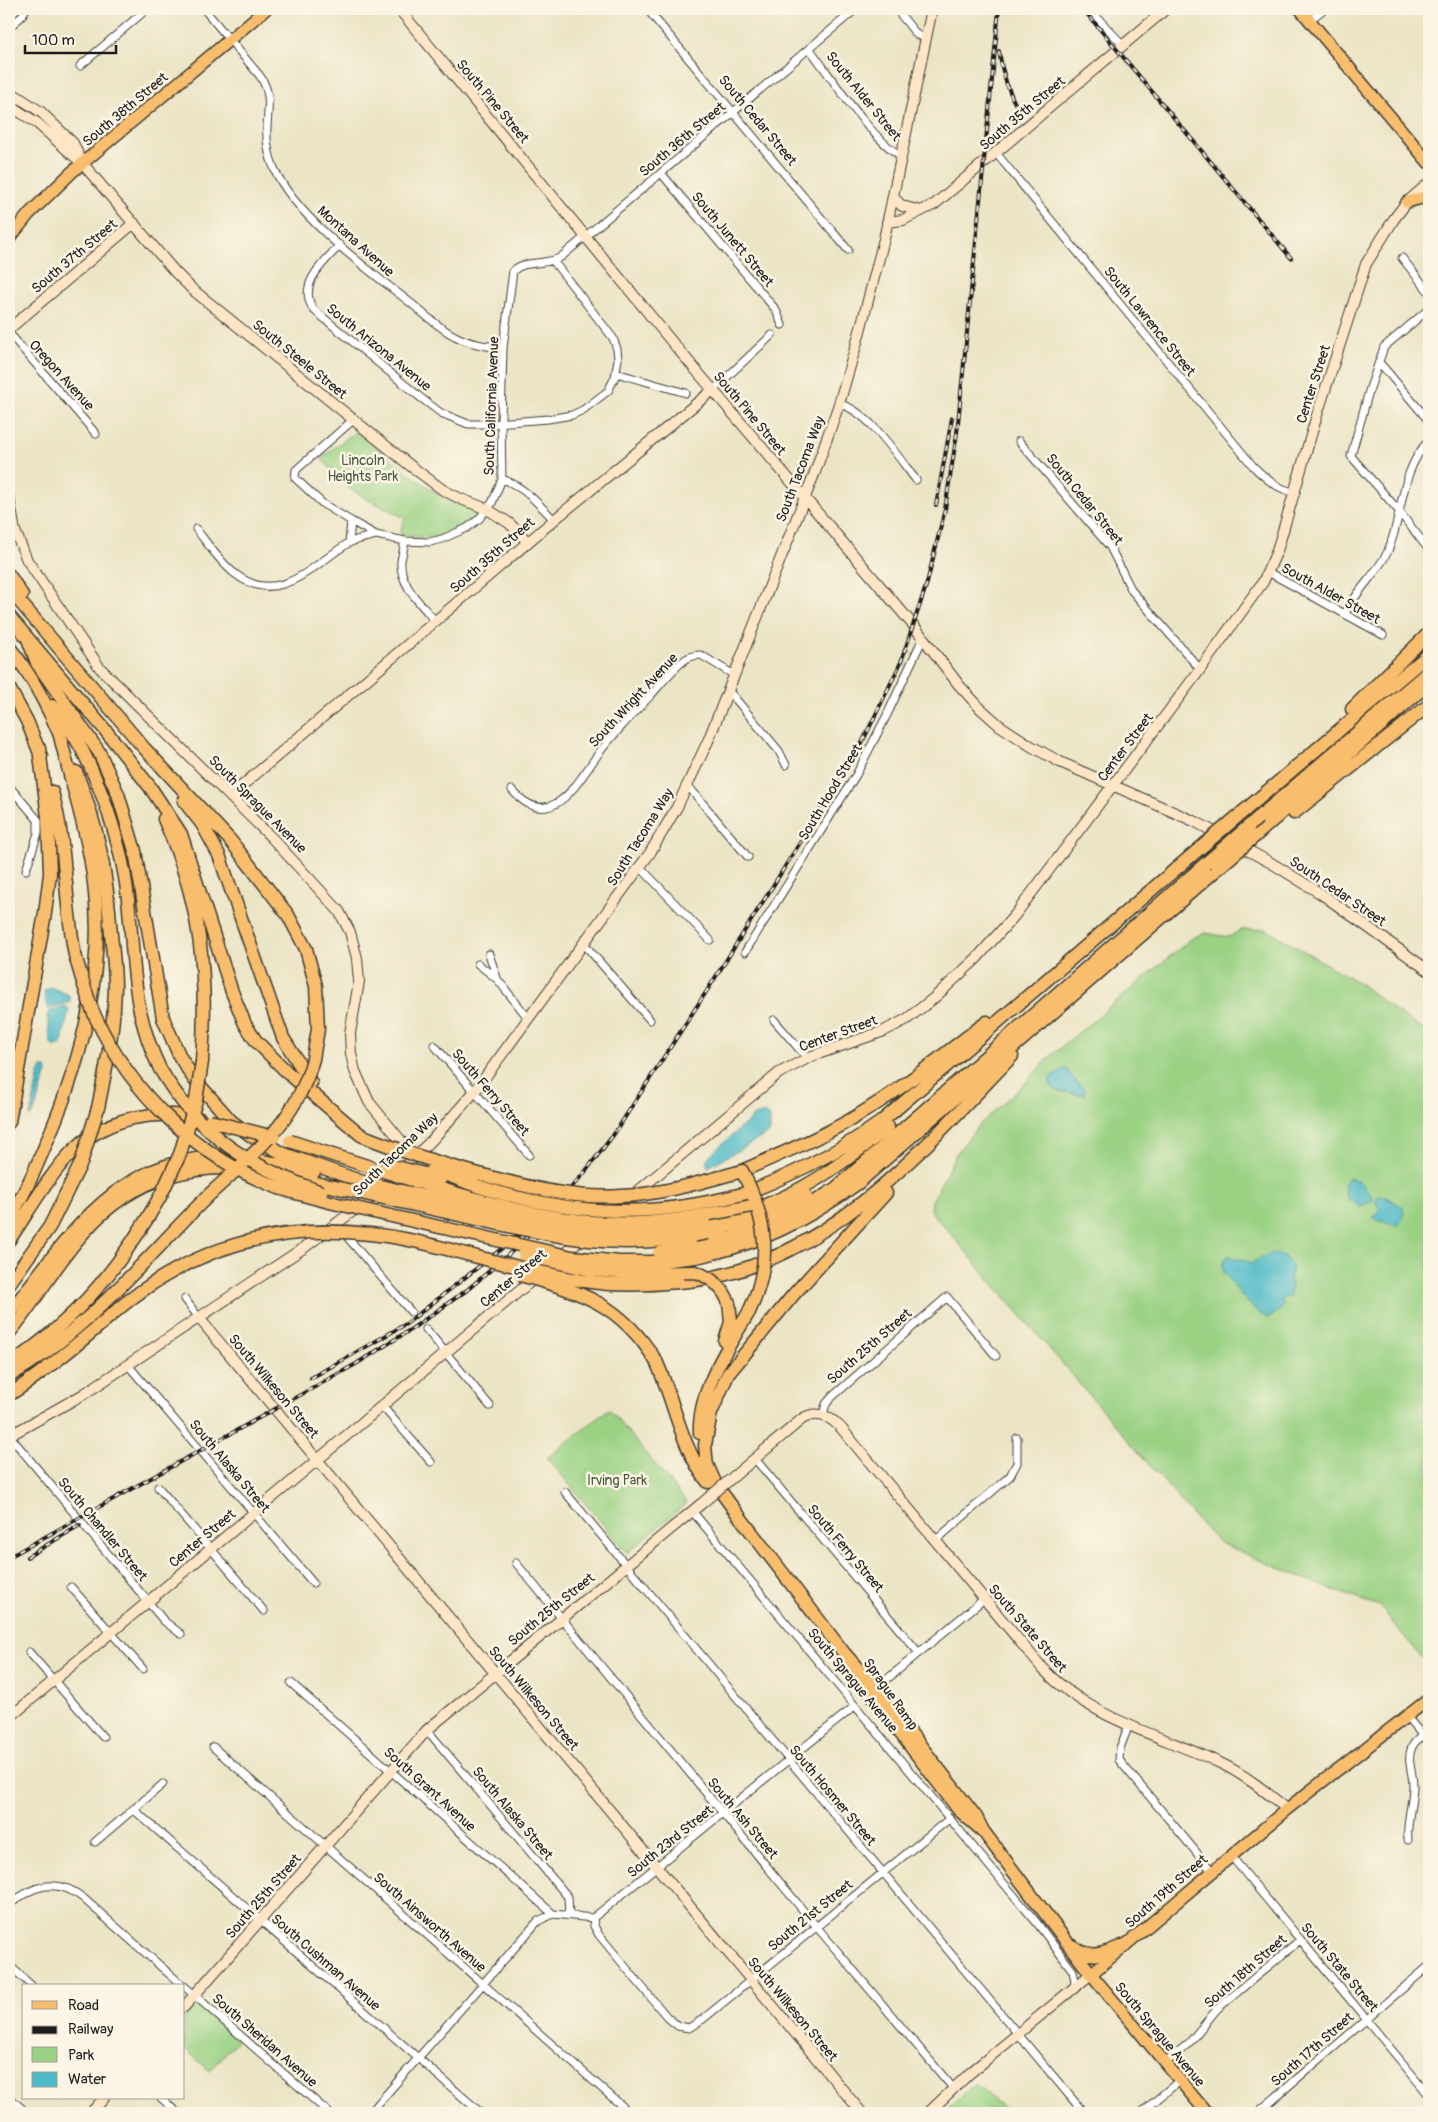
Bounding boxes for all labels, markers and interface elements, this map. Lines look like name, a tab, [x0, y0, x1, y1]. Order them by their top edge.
scale bar	[25, 22, 116, 54]
text: 100 m	[32, 31, 75, 50]
street label: South Alder Street	[822, 48, 905, 145]
street label: South Pine Street	[453, 56, 533, 147]
street label: South 38th Street	[79, 69, 172, 150]
street label: South Cedar Street	[715, 72, 801, 169]
street label: South 35th Street	[976, 72, 1069, 154]
street label: South 36th Street	[636, 98, 729, 180]
street label: South Junett Street	[688, 188, 778, 291]
street label: Montana Avenue	[314, 202, 398, 280]
street label: South 37th Street	[28, 215, 121, 297]
street label: South Lawrence Street	[1100, 263, 1199, 380]
street label: South Arizona Avenue	[323, 300, 435, 395]
street label: South Steele Street	[249, 316, 351, 403]
street label: South California Avenue	[481, 336, 502, 476]
street label: Oregon Avenue	[26, 337, 98, 414]
street label: Center Street	[1293, 342, 1334, 426]
street label: South Pine Street	[710, 368, 790, 459]
street label: South Tacoma Way	[772, 414, 828, 525]
street label: South Cedar Street	[1042, 450, 1127, 549]
park label: Lincoln Heights Park	[328, 452, 399, 485]
street label: South 35th Street	[447, 514, 538, 597]
street label: South Alder Street	[1278, 559, 1383, 628]
street label: South Wright Avenue	[585, 650, 682, 751]
street label: Center Street	[1094, 709, 1157, 785]
street label: South Hood Street	[795, 741, 866, 844]
street label: South Sprague Avenue	[205, 752, 310, 857]
street label: South Tacoma Way	[604, 785, 677, 889]
street label: South Cedar Street	[1286, 853, 1390, 930]
street label: Center Street	[797, 1011, 880, 1055]
street label: South Ferry Street	[448, 1045, 533, 1140]
street label: South Tacoma Way	[349, 1109, 442, 1199]
street label: Center Street	[477, 1245, 550, 1311]
street label: South 25th Street	[824, 1305, 915, 1388]
street label: South Wilkeson Street	[225, 1331, 322, 1442]
street label: South Alaska Street	[186, 1416, 274, 1517]
park label: Irving Park	[587, 1472, 647, 1489]
street label: South Chandler Street	[54, 1474, 151, 1585]
street label: South Ferry Street	[804, 1501, 888, 1596]
street label: Center Street	[166, 1505, 239, 1571]
street label: South 25th Street	[505, 1569, 598, 1650]
street label: South State Street	[985, 1581, 1071, 1676]
street label: South Sprague Avenue	[804, 1625, 901, 1736]
street label: South Wilkeson Street	[485, 1643, 582, 1754]
street label: Sprague Ramp	[860, 1655, 922, 1734]
street label: South Hosmer Street	[786, 1742, 880, 1849]
street label: South Grant Avenue	[380, 1744, 479, 1835]
street label: South Alaska Street	[469, 1763, 557, 1864]
street label: South Ash Street	[704, 1774, 782, 1863]
street label: South 23rd Street	[624, 1801, 717, 1881]
street label: South 25th Street	[222, 1850, 305, 1942]
street label: South 19th Street	[1122, 1851, 1211, 1932]
street label: South Ainsworth Avenue	[370, 1869, 489, 1976]
street label: South 21st Street	[764, 1876, 856, 1955]
street label: South Cushman Avenue	[268, 1910, 384, 2014]
street label: South State Street	[1297, 1919, 1382, 2016]
street label: South 18th Street	[1201, 1931, 1290, 2012]
street label: South Wilkeson Street	[744, 1954, 841, 2065]
street label: South Sprague Avenue	[1111, 1979, 1208, 2090]
legend	[22, 1984, 185, 2100]
street label: South Sheridan Avenue	[209, 1990, 321, 2091]
text: Road	[68, 1996, 99, 2015]
street label: South 17th Street	[1267, 2009, 1357, 2090]
text: Railway	[68, 2020, 114, 2039]
text: Park	[68, 2046, 95, 2065]
text: Water	[68, 2070, 107, 2089]

